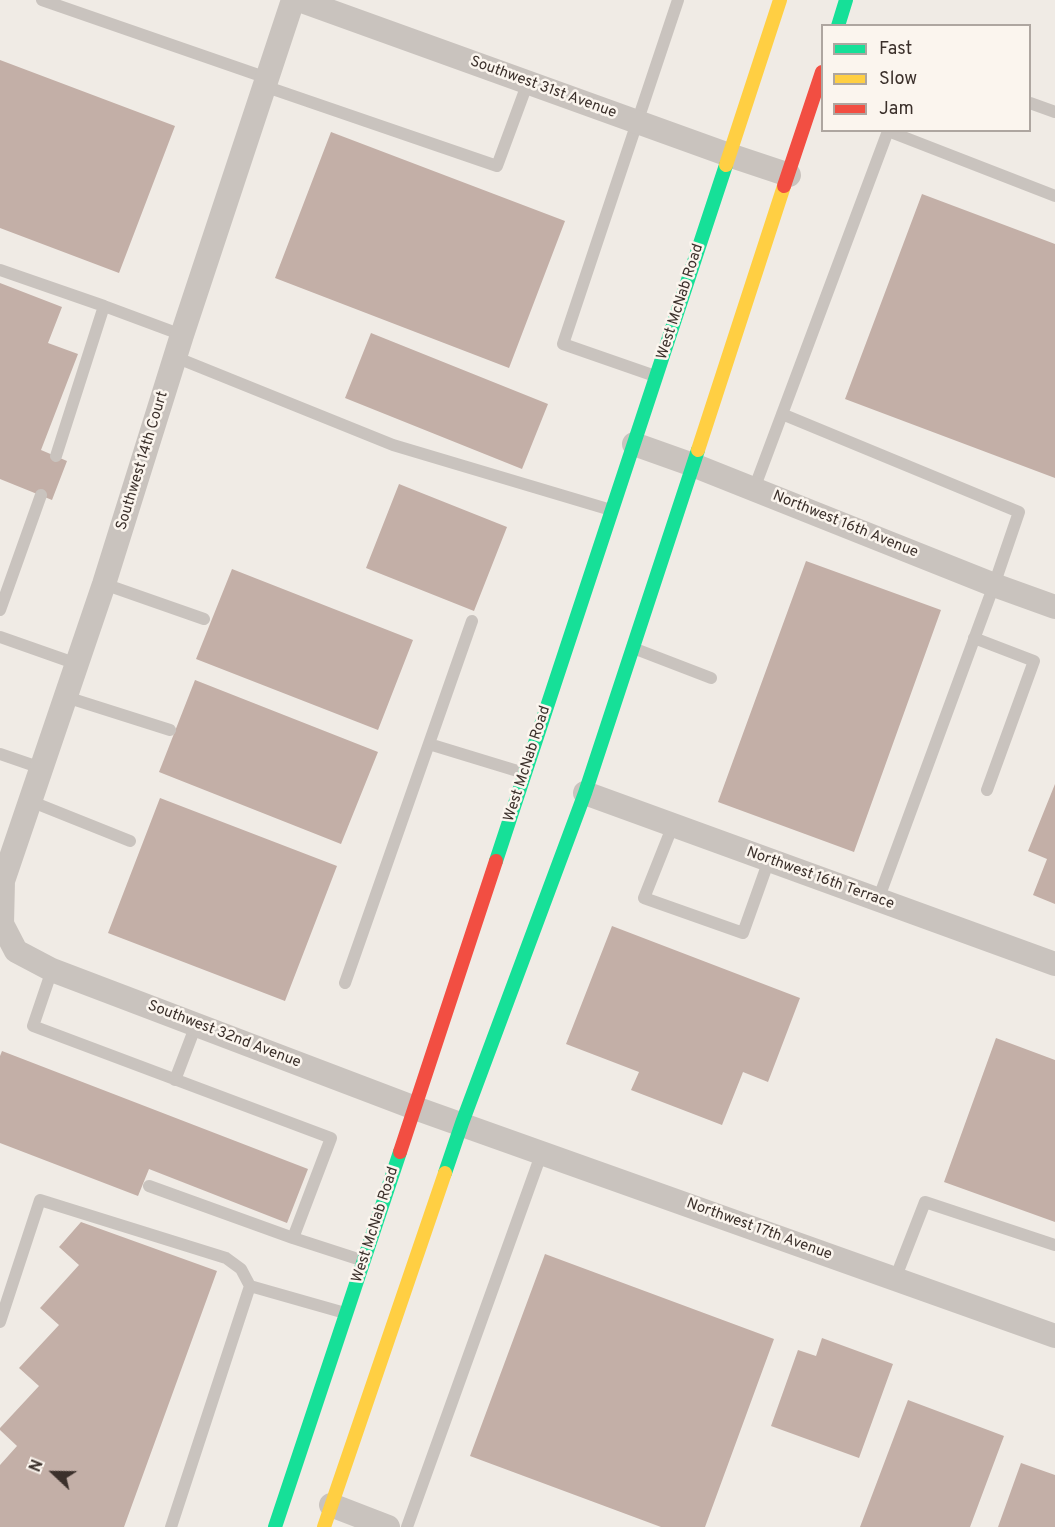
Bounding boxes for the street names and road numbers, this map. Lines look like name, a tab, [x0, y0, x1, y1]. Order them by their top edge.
street label: Southwest 31st Avenue	[467, 53, 619, 123]
street label: West McNab Road	[654, 242, 708, 362]
street label: Southwest 14th Court	[113, 389, 173, 533]
street label: Northwest 16th Avenue	[770, 488, 920, 562]
street label: West McNab Road	[501, 704, 555, 824]
street label: Northwest 16th Terrace	[744, 844, 896, 914]
street label: Southwest 32nd Avenue	[145, 997, 303, 1073]
street label: West McNab Road	[349, 1165, 403, 1285]
street label: Northwest 17th Avenue	[684, 1195, 834, 1265]

